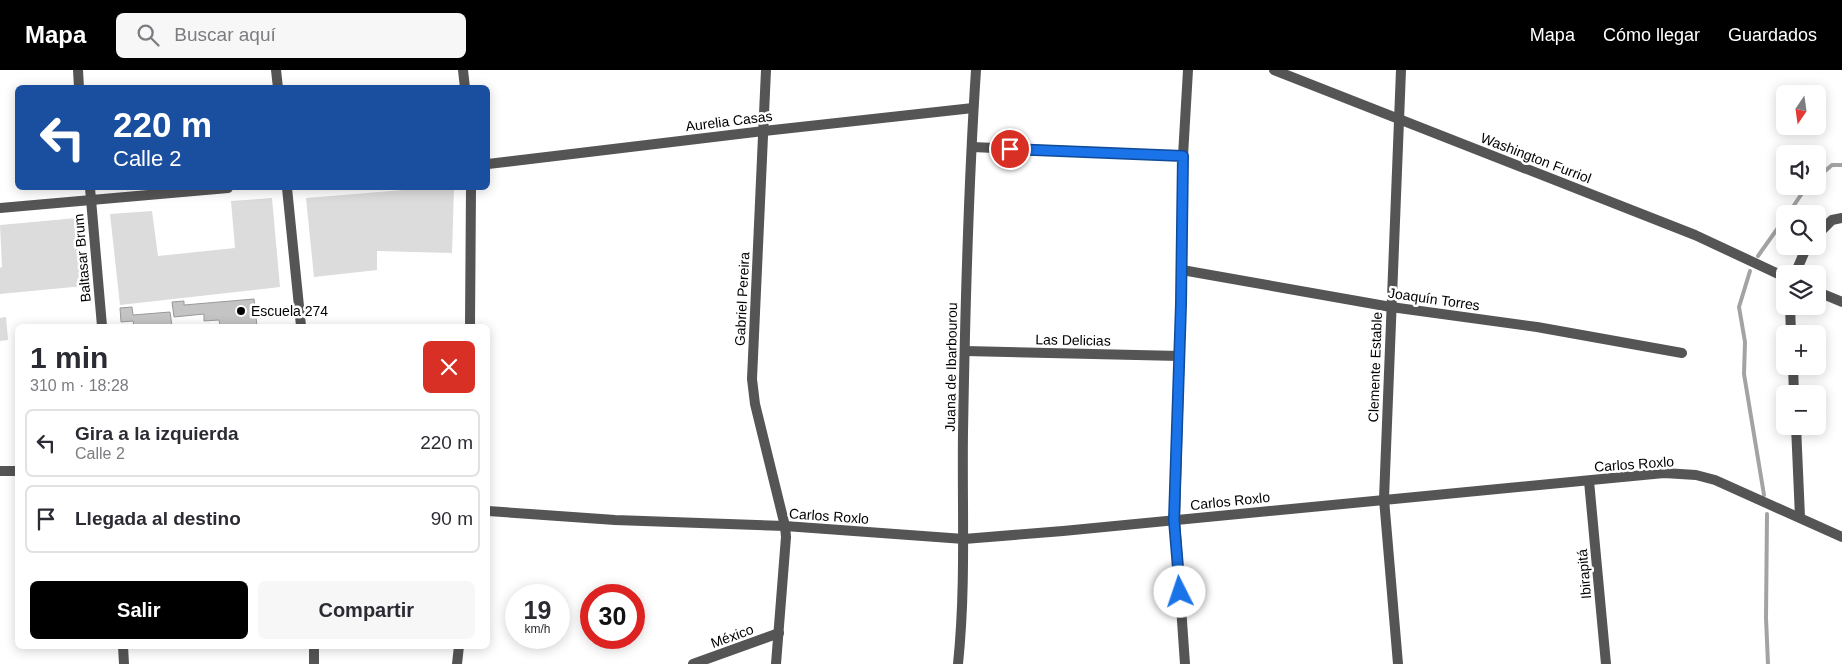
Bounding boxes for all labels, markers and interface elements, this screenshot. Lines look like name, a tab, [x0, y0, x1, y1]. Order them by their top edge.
search box	[116, 13, 466, 58]
text: Mapa	[25, 21, 86, 48]
icon: search	[134, 21, 162, 49]
text: Buscar aquí	[174, 24, 276, 45]
text: Mapa	[1530, 25, 1575, 45]
text: Cómo llegar	[1603, 25, 1700, 45]
text: Guardados	[1728, 25, 1817, 45]
north arrow	[1776, 85, 1826, 135]
map controls	[1776, 85, 1826, 435]
icon: left	[30, 105, 95, 170]
text: 220 m	[113, 105, 212, 144]
street label: Aurelia Casas	[685, 108, 773, 134]
pin	[989, 128, 1031, 170]
street label: Washington Furriol	[1479, 130, 1593, 186]
icon: arrive	[996, 135, 1024, 163]
button: sound	[1776, 145, 1826, 195]
text: Calle 2	[113, 146, 181, 171]
button: search	[1776, 205, 1826, 255]
street label: Baltasar Brum	[70, 213, 94, 303]
street label: Gabriel Pereira	[732, 251, 752, 346]
button: layers	[1776, 265, 1826, 315]
street label: Joaquín Torres	[1387, 285, 1481, 313]
street label: Juana de Ibarbourou	[942, 302, 960, 432]
place label: Escuela 274	[251, 303, 328, 319]
marker: Escuela 274	[235, 305, 247, 317]
street label: Clemente Estable	[1365, 311, 1385, 423]
button: +	[1776, 325, 1826, 375]
street label: Las Delicias	[1035, 331, 1111, 349]
text: 1 min	[30, 341, 108, 374]
button: close	[423, 341, 475, 393]
text: 310 m · 18:28	[30, 377, 129, 394]
button: −	[1776, 385, 1826, 435]
text: Gira a la izquierda	[75, 423, 239, 444]
icon: left	[32, 429, 60, 457]
text: 220 m	[420, 432, 473, 453]
text: Calle 2	[75, 445, 125, 462]
street label: Carlos Roxlo	[1593, 453, 1675, 475]
street label: Carlos Roxlo	[1189, 489, 1271, 513]
icon: arrive	[32, 505, 60, 533]
street label: Carlos Roxlo	[788, 505, 870, 527]
text: Llegada al destino	[75, 508, 241, 529]
text: 90 m	[431, 508, 473, 529]
street label: Ibirapitá	[1574, 548, 1594, 600]
position arrow	[1153, 565, 1205, 617]
button: Salir	[30, 581, 248, 639]
button: Compartir	[258, 581, 475, 639]
speed limit sign: 30	[580, 584, 645, 649]
text: 19	[524, 596, 551, 624]
street label: México	[708, 621, 756, 651]
text: km/h	[524, 622, 551, 636]

